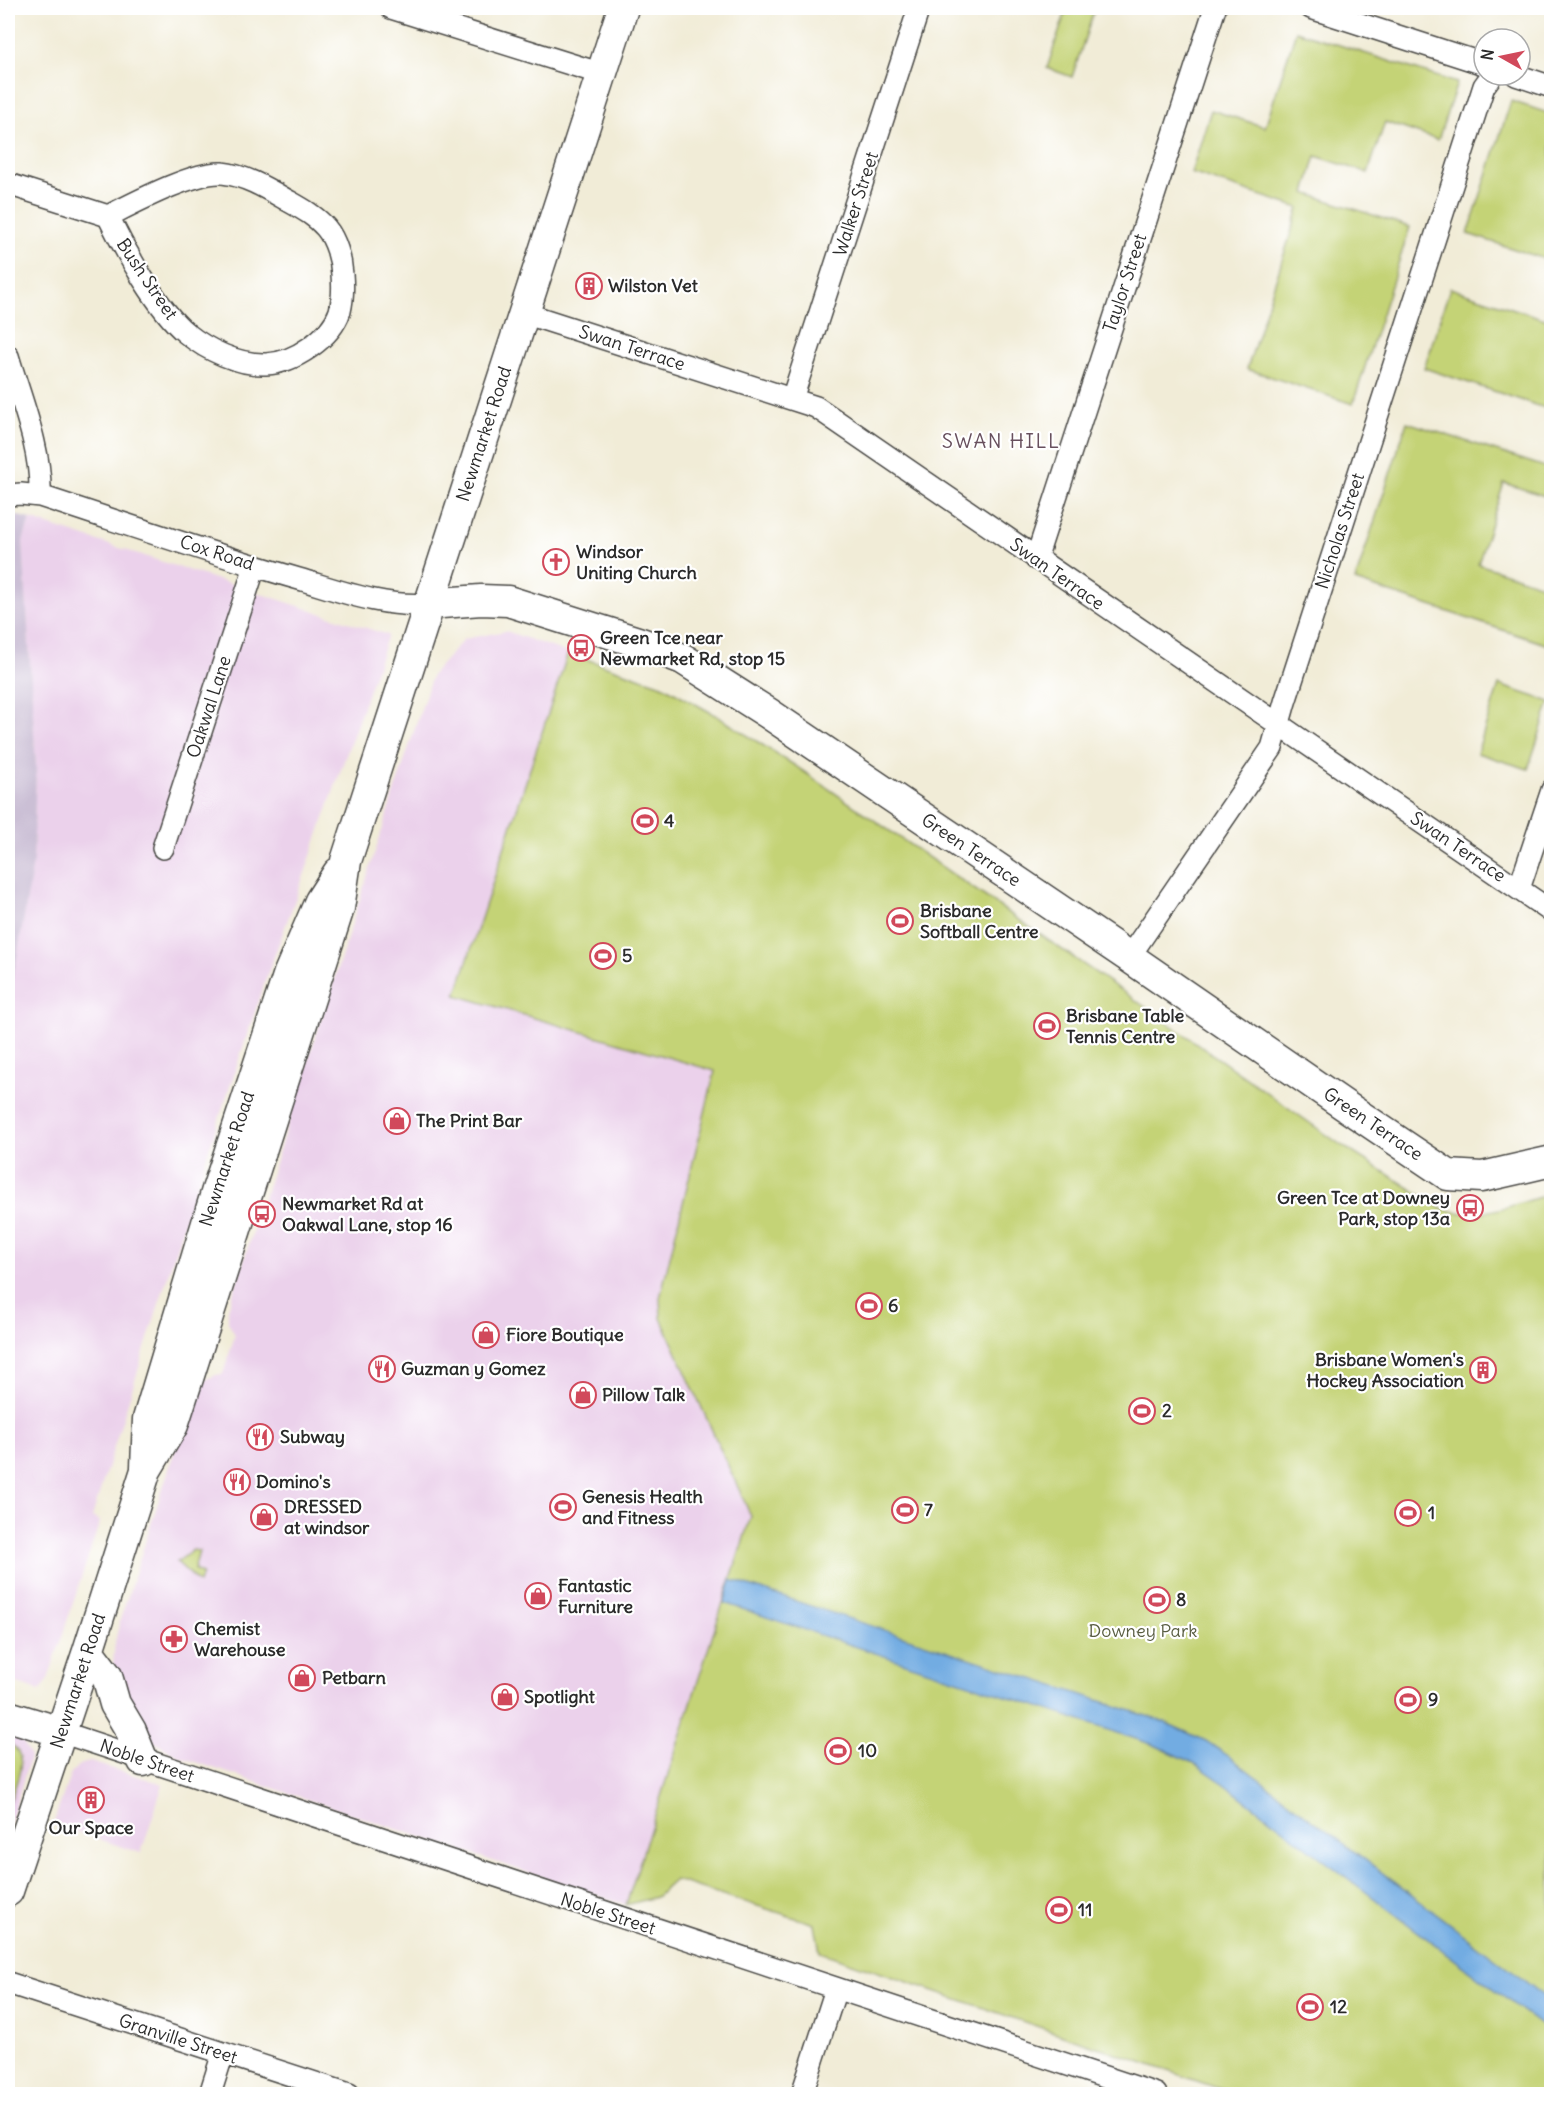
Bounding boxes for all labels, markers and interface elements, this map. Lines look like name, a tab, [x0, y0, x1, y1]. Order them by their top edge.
north arrow	[1472, 27, 1532, 87]
text: N	[1476, 48, 1498, 62]
street label: Walker Street	[828, 149, 883, 259]
street label: Taylor Street	[1098, 231, 1151, 335]
street label: Bush Street	[112, 234, 183, 324]
building icon: Wilston Vet	[574, 271, 604, 301]
place label: Wilston Vet	[608, 274, 699, 297]
street label: Swan Terrace	[576, 320, 688, 375]
street label: Newmarket Road	[451, 363, 516, 504]
district label: SWAN HILL	[942, 428, 1060, 453]
street label: Nicholas Street	[1310, 470, 1369, 592]
street label: Cox Road	[177, 530, 258, 575]
street label: Swan Terrace	[1006, 533, 1109, 615]
place label: Windsor Uniting Church	[576, 540, 697, 584]
church icon: Windsor Uniting Church	[541, 547, 571, 577]
place label: Green Tce near Newmarket Rd, stop 15	[600, 626, 785, 670]
bus stop icon: Green Tce near Newmarket Rd, stop 15	[566, 633, 596, 663]
street label: Oakwal Lane	[181, 653, 236, 761]
sports icon: 4	[630, 806, 660, 836]
street label: Swan Terrace	[1406, 806, 1510, 887]
street label: Green Terrace	[917, 808, 1025, 891]
place label: 4	[664, 809, 675, 832]
place label: Brisbane Softball Centre	[920, 899, 1039, 943]
sports icon: Brisbane Softball Centre	[885, 906, 915, 936]
sports icon: 5	[588, 941, 618, 971]
place label: 5	[622, 944, 632, 967]
place label: Brisbane Table Tennis Centre	[1066, 1004, 1184, 1048]
sports icon: Brisbane Table Tennis Centre	[1032, 1011, 1062, 1041]
street label: Green Terrace	[1319, 1082, 1427, 1165]
street label: Newmarket Road	[194, 1088, 259, 1229]
shop icon: The Print Bar	[382, 1106, 412, 1136]
place label: The Print Bar	[416, 1109, 523, 1132]
place label: Green Tce at Downey Park, stop 13a	[1277, 1186, 1450, 1230]
place label: Newmarket Rd at Oakwal Lane, stop 16	[282, 1192, 453, 1236]
bus stop icon: Green Tce at Downey Park, stop 13a	[1455, 1193, 1485, 1223]
bus stop icon: Newmarket Rd at Oakwal Lane, stop 16	[247, 1199, 277, 1229]
sports icon: 6	[854, 1291, 884, 1321]
place label: 6	[888, 1294, 898, 1317]
shop icon: Fiore Boutique	[471, 1320, 501, 1350]
place label: Fiore Boutique	[506, 1323, 624, 1346]
place label: Brisbane Women's Hockey Association	[1306, 1348, 1465, 1392]
restaurant icon: Guzman y Gomez	[367, 1354, 397, 1384]
building icon: Brisbane Women's Hockey Association	[1468, 1355, 1498, 1385]
place label: Guzman y Gomez	[401, 1357, 546, 1380]
shop icon: Pillow Talk	[568, 1380, 598, 1410]
place label: Pillow Talk	[602, 1383, 685, 1406]
sports icon: 2	[1127, 1396, 1157, 1426]
place label: 2	[1162, 1399, 1172, 1422]
restaurant icon: Subway	[245, 1422, 275, 1452]
place label: Subway	[280, 1425, 345, 1448]
restaurant icon: Domino's	[222, 1467, 252, 1497]
place label: Domino's	[256, 1470, 331, 1493]
place label: Genesis Health and Fitness	[582, 1485, 703, 1529]
sports icon: Genesis Health and Fitness	[548, 1492, 578, 1522]
place label: DRESSED at windsor	[284, 1495, 370, 1539]
sports icon: 7	[890, 1495, 920, 1525]
place label: 7	[924, 1498, 933, 1521]
sports icon: 1	[1393, 1498, 1423, 1528]
place label: 1	[1428, 1501, 1435, 1524]
shop icon: DRESSED at windsor	[249, 1502, 279, 1532]
place label: Fantastic Furniture	[558, 1574, 633, 1618]
shop icon: Fantastic Furniture	[523, 1581, 553, 1611]
sports icon: 8	[1142, 1585, 1172, 1615]
place label: 8	[1176, 1588, 1186, 1611]
street label: Newmarket Road	[45, 1610, 110, 1751]
place label: Chemist Warehouse	[194, 1617, 286, 1661]
park label: Downey Park	[1089, 1619, 1197, 1642]
pharmacy icon: Chemist Warehouse	[159, 1624, 189, 1654]
shop icon: Petbarn	[287, 1663, 317, 1693]
place label: Petbarn	[322, 1666, 386, 1689]
shop icon: Spotlight	[490, 1682, 520, 1712]
place label: Spotlight	[524, 1685, 596, 1708]
sports icon: 9	[1393, 1685, 1423, 1715]
place label: 9	[1428, 1688, 1438, 1711]
street label: Noble Street	[97, 1734, 197, 1787]
sports icon: 10	[823, 1736, 853, 1766]
place label: 10	[858, 1739, 877, 1762]
building icon: Our Space	[76, 1785, 106, 1815]
place label: Our Space	[48, 1816, 134, 1839]
street label: Noble Street	[558, 1887, 658, 1940]
sports icon: 11	[1044, 1895, 1074, 1925]
place label: 11	[1078, 1898, 1092, 1921]
sports icon: 12	[1295, 1992, 1325, 2022]
place label: 12	[1330, 1995, 1347, 2018]
street label: Granville Street	[116, 2008, 240, 2069]

